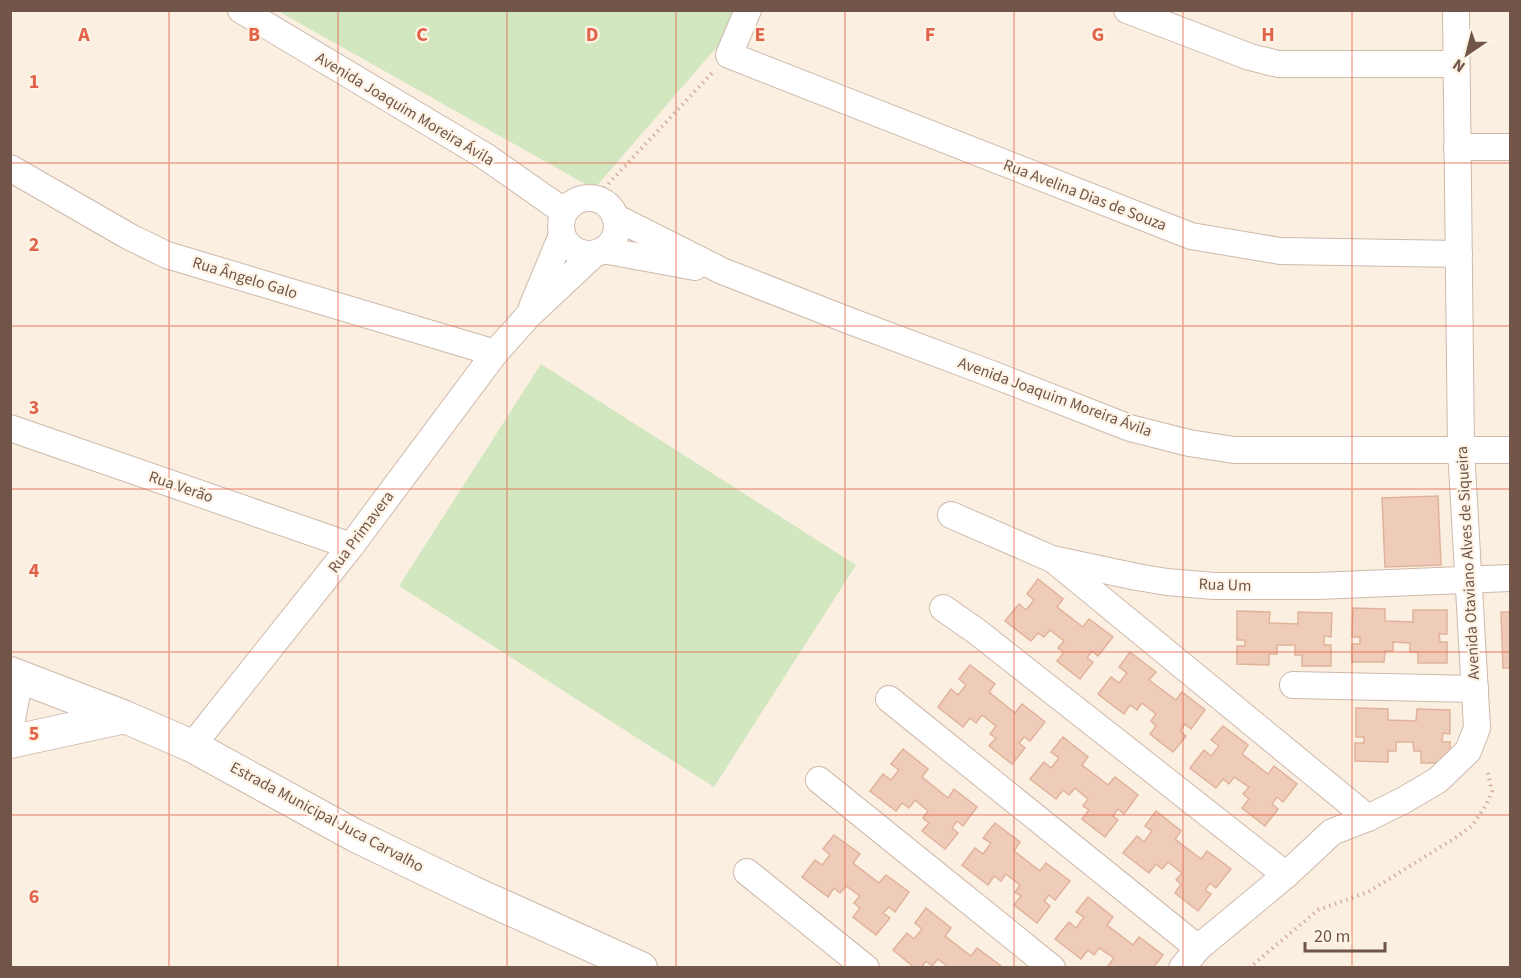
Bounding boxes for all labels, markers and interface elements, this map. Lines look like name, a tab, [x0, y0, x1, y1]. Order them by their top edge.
text: A	[77, 21, 90, 49]
text: B	[248, 21, 260, 49]
text: C	[416, 21, 428, 49]
text: D	[586, 21, 598, 49]
text: E	[755, 21, 765, 49]
text: F	[925, 21, 935, 49]
text: G	[1092, 21, 1104, 49]
text: H	[1261, 21, 1275, 49]
north arrow	[1437, 24, 1497, 84]
street label: Avenida Joaquim Moreira Ávila	[311, 47, 499, 171]
text: N	[1448, 53, 1470, 78]
text: 1	[29, 68, 39, 96]
street label: Rua Avelina Dias de Souza	[1000, 154, 1170, 236]
text: 2	[29, 231, 39, 259]
street label: Rua Ângelo Galo	[190, 252, 300, 304]
street label: Avenida Joaquim Moreira Ávila	[955, 352, 1155, 442]
text: 3	[29, 394, 39, 422]
street label: Avenida Otaviano Alves de Siqueira	[1451, 446, 1485, 680]
street label: Rua Verão	[146, 466, 216, 508]
street label: Rua Primavera	[323, 486, 399, 578]
text: 4	[29, 557, 40, 585]
street label: Rua Um	[1198, 573, 1252, 597]
text: 5	[29, 720, 39, 748]
street label: Estrada Municipal Juca Carvalho	[226, 756, 428, 878]
text: 6	[29, 883, 39, 911]
scale bar	[1305, 915, 1384, 953]
text: 20 m	[1314, 924, 1350, 949]

